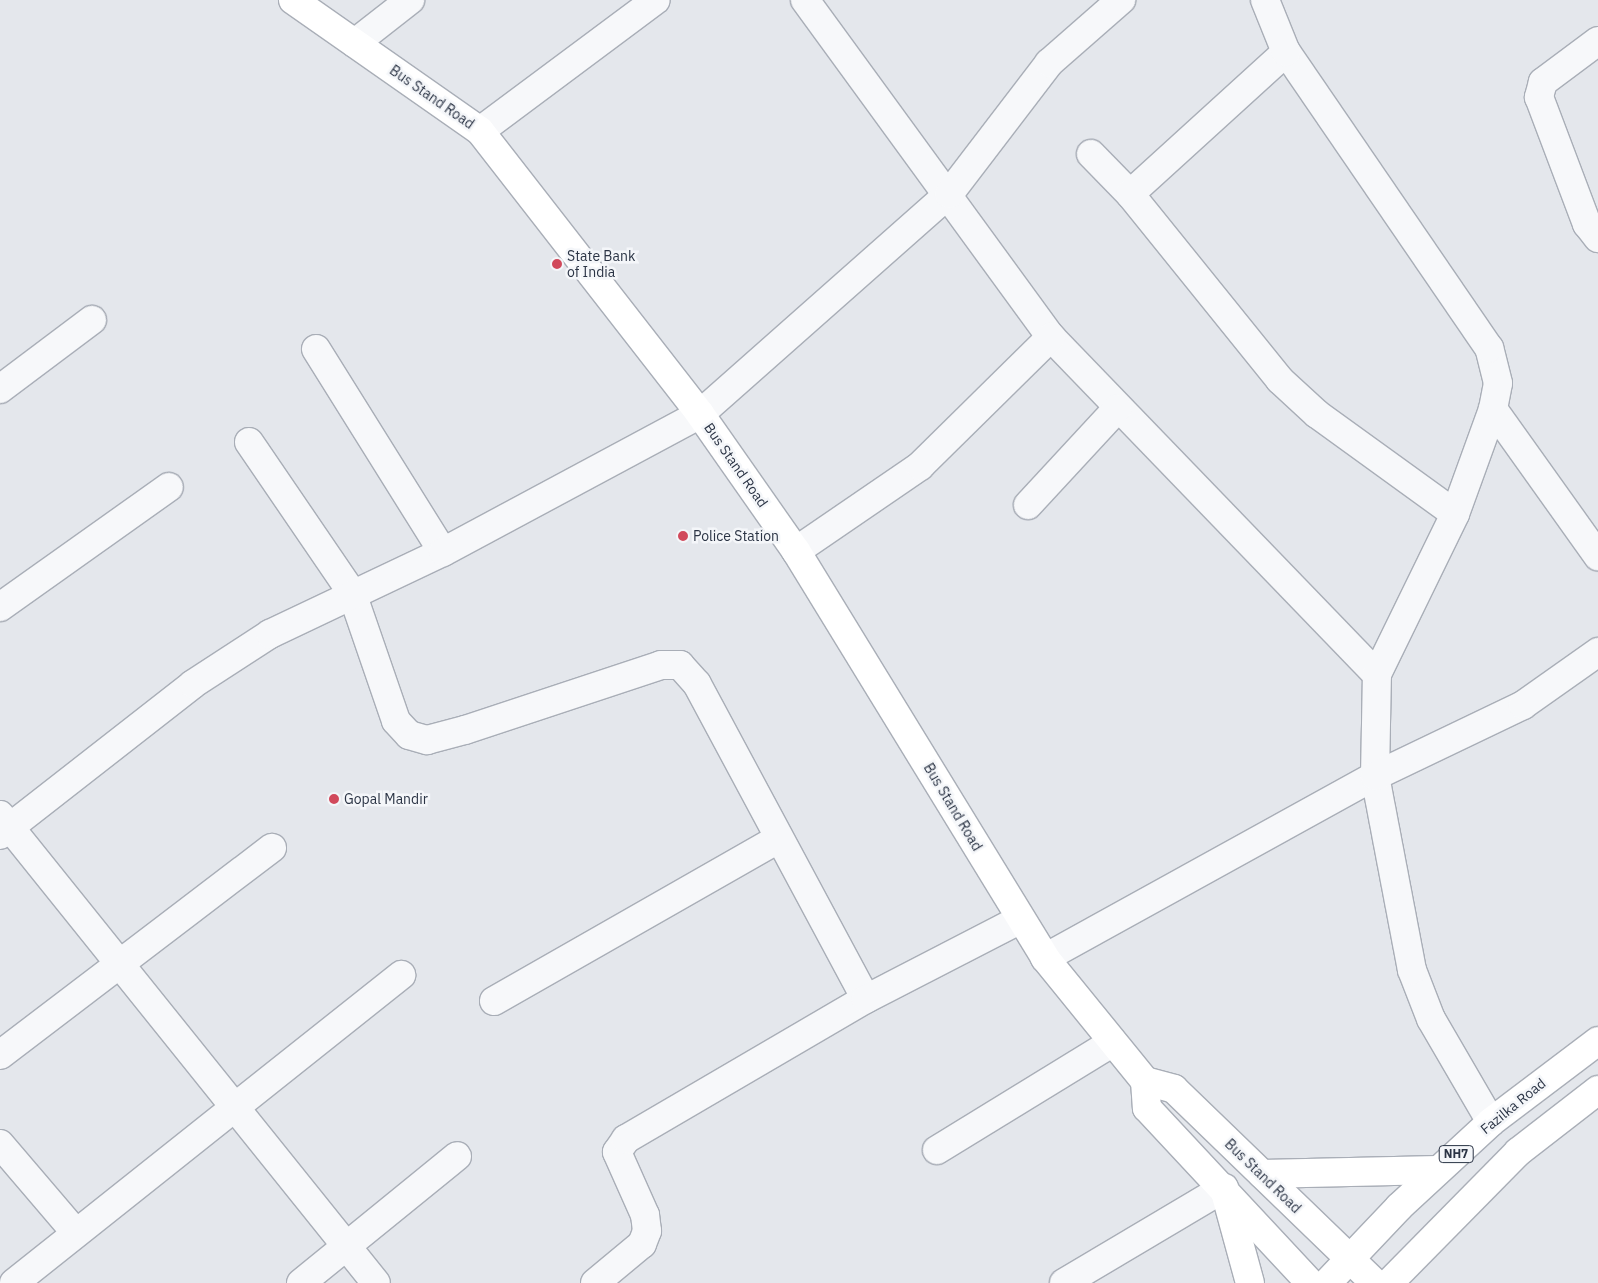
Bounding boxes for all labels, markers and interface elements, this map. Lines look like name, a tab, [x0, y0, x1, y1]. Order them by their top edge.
street label: Bus Stand Road	[387, 62, 477, 132]
place label: State Bank of India	[567, 248, 635, 280]
marker: State Bank of India	[551, 258, 563, 270]
street label: Bus Stand Road	[701, 420, 771, 510]
place label: Police Station	[693, 528, 779, 544]
marker: Police Station	[677, 530, 689, 542]
street label: Bus Stand Road	[920, 760, 986, 854]
place label: Gopal Mandir	[344, 791, 428, 807]
marker: Gopal Mandir	[328, 793, 340, 805]
street label: Fazilka Road	[1477, 1075, 1549, 1137]
street label: Bus Stand Road	[1221, 1135, 1305, 1217]
road number: NH7	[1438, 1144, 1474, 1164]

